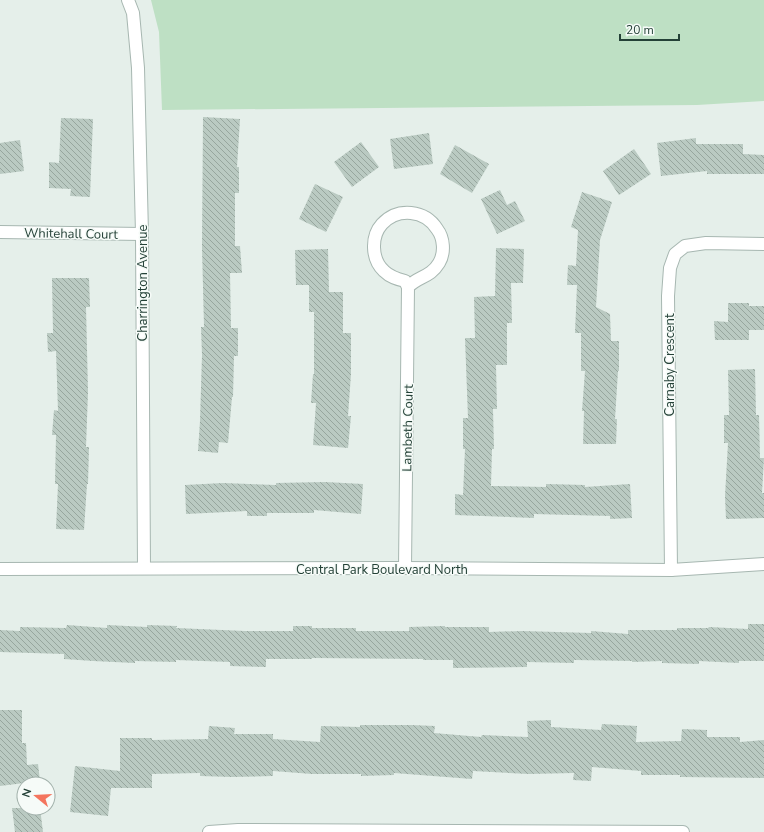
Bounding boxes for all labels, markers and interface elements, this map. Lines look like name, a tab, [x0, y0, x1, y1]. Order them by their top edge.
scale bar	[620, 16, 679, 42]
text: 20 m	[626, 22, 654, 38]
street label: Whitehall Court	[24, 224, 118, 244]
street label: Charrington Avenue	[134, 224, 152, 342]
street label: Carnaby Crescent	[661, 313, 679, 417]
street label: Lambeth Court	[398, 384, 418, 472]
street label: Central Park Boulevard North	[296, 561, 468, 579]
north arrow	[16, 776, 56, 816]
text: N	[19, 787, 35, 799]

